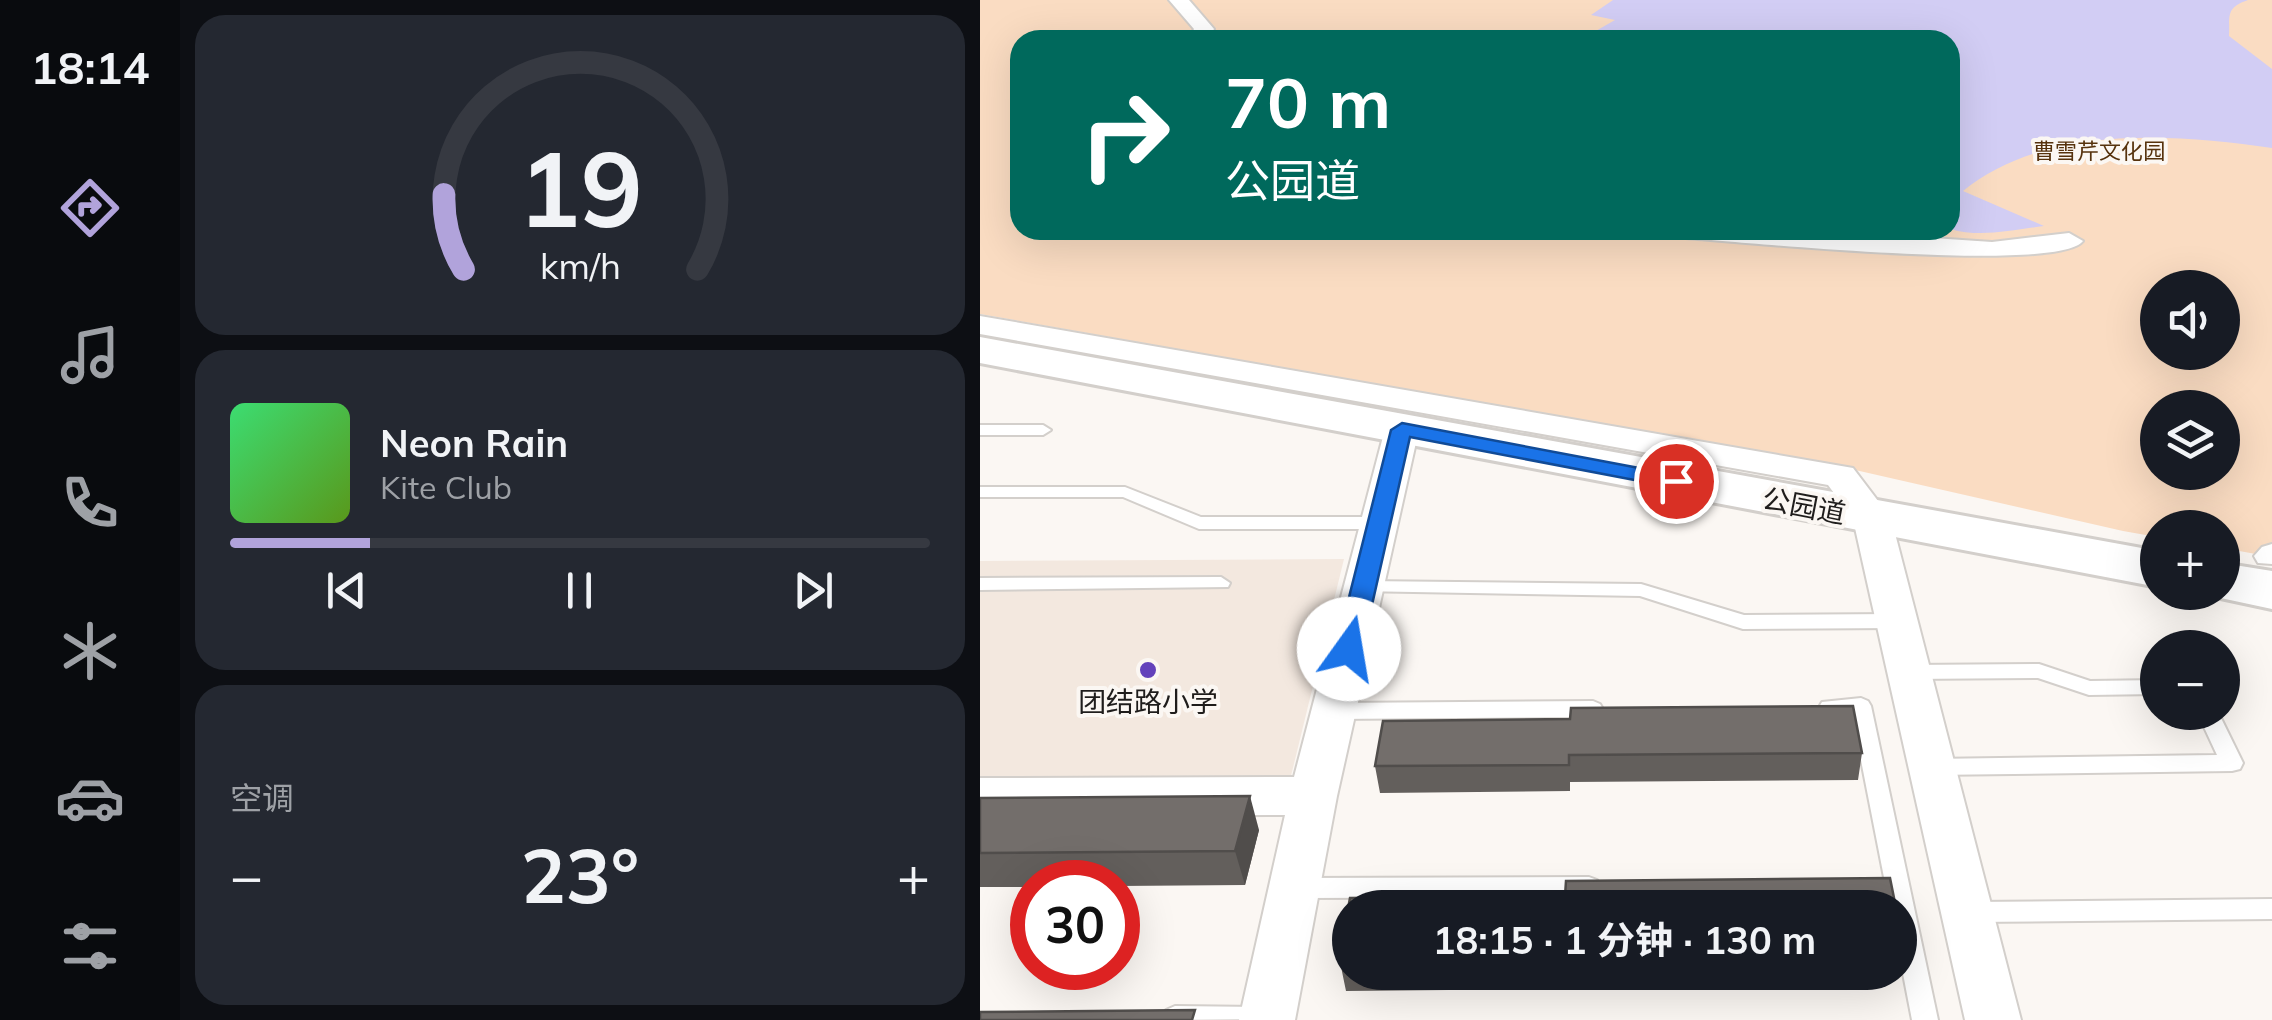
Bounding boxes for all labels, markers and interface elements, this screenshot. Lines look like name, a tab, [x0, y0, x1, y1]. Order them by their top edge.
text: 18:14	[30, 39, 150, 95]
text: 70 m	[1225, 58, 1391, 146]
icon: right	[1060, 70, 1190, 200]
text: 19	[518, 122, 642, 253]
park label: 曹雪芹文化园	[2033, 137, 2165, 165]
text: 公园道	[1225, 152, 1360, 208]
icon: directions	[55, 173, 125, 243]
text: km/h	[540, 243, 620, 288]
map controls	[2140, 270, 2240, 730]
button: sound	[2140, 270, 2240, 370]
icon: music	[55, 320, 125, 390]
button: layers	[2140, 390, 2240, 490]
text: Neon Rain	[380, 419, 568, 467]
pin	[1634, 439, 1719, 524]
icon: arrive	[1649, 454, 1704, 509]
text: Kite Club	[380, 467, 512, 507]
icon: phone	[55, 468, 125, 538]
street label: 公园道	[1760, 480, 1849, 531]
button: +	[2140, 510, 2240, 610]
icon: previous	[319, 563, 374, 618]
icon: pause	[552, 563, 607, 618]
icon: next	[786, 563, 841, 618]
position arrow	[1297, 597, 1401, 701]
icon: climate	[55, 616, 125, 686]
button: −	[2140, 630, 2240, 730]
marker: 团结路小学	[1137, 659, 1159, 681]
place label: 团结路小学	[1078, 684, 1218, 719]
icon: car	[55, 763, 125, 833]
text: 空调	[230, 778, 294, 818]
text: 23°	[521, 828, 639, 922]
text: −	[230, 841, 263, 910]
text: +	[897, 841, 930, 910]
speed limit sign: 30	[1010, 860, 1140, 990]
icon: filters	[55, 911, 125, 981]
text: 18:15 · 1 分钟 · 130 m	[1433, 916, 1816, 964]

